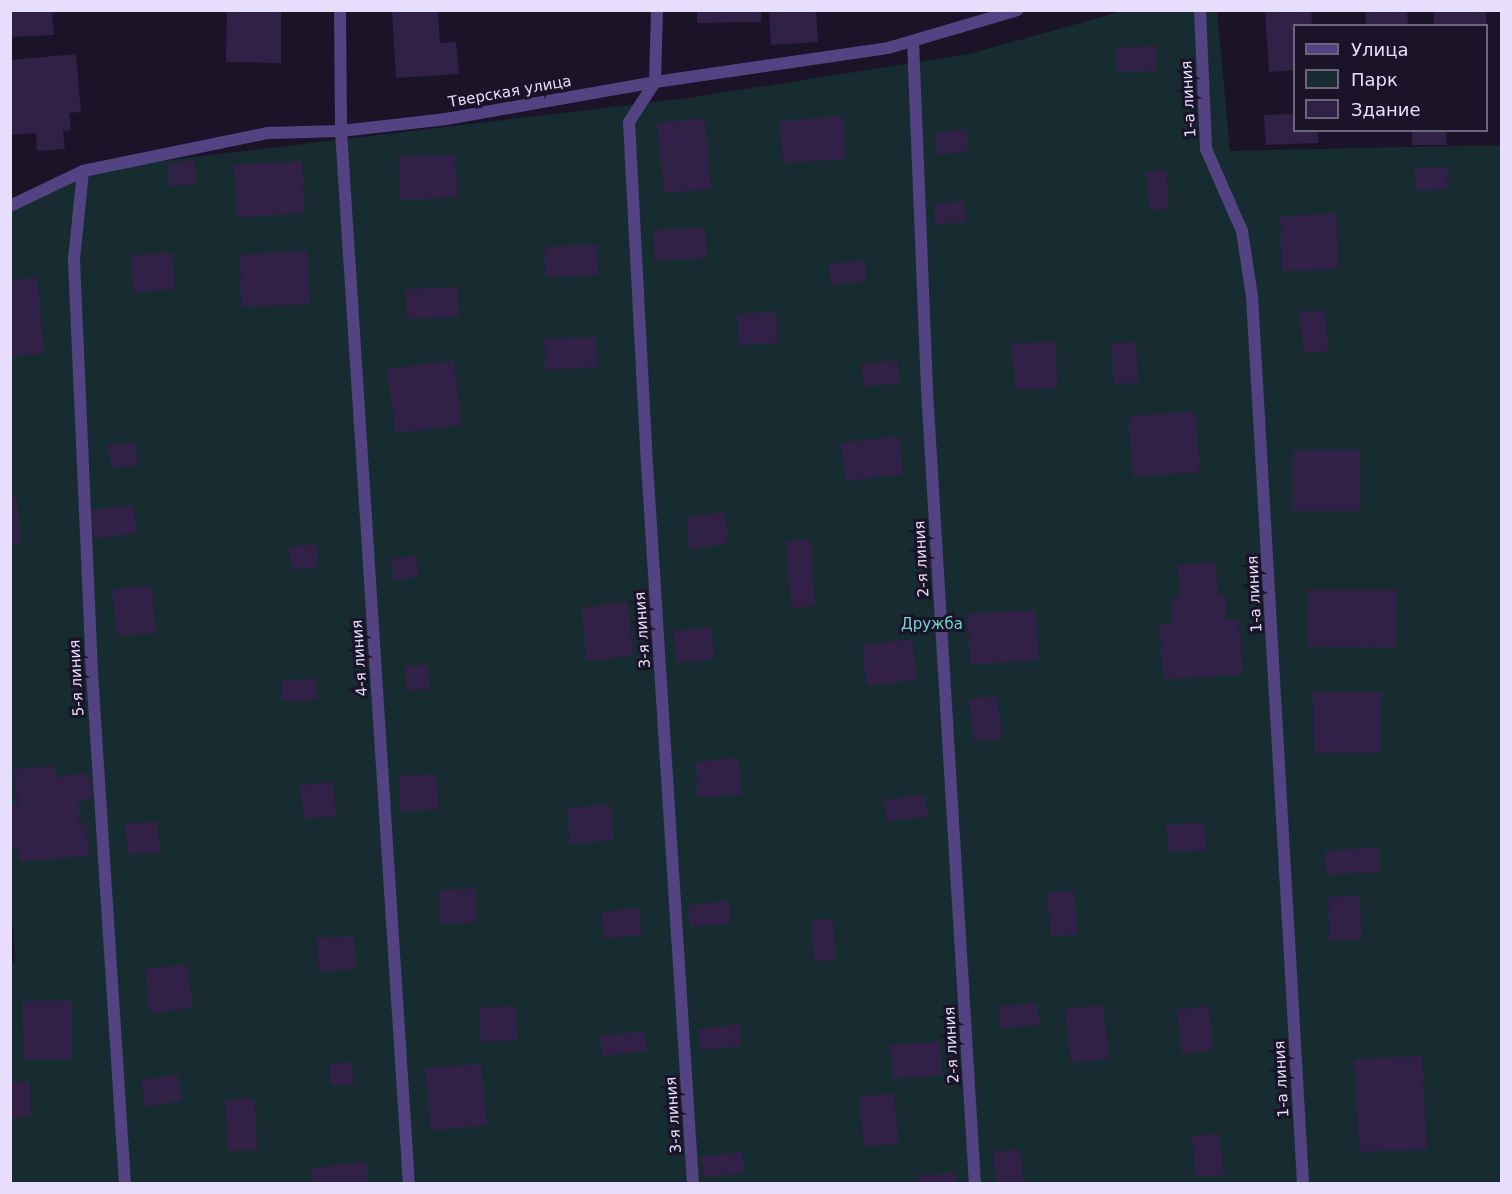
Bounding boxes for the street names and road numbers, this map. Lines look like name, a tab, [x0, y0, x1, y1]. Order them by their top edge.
street label: 1-а линия	[1178, 60, 1200, 138]
street label: Тверская улица	[447, 72, 573, 112]
street label: 2-я линия	[911, 520, 933, 598]
street label: 1-а линия	[1244, 555, 1266, 633]
street label: 3-я линия	[631, 591, 655, 669]
street label: 4-я линия	[348, 619, 372, 697]
street label: 5-я линия	[66, 639, 88, 717]
street label: 2-я линия	[941, 1006, 963, 1084]
street label: 1-а линия	[1271, 1040, 1293, 1118]
street label: 3-я линия	[662, 1076, 686, 1154]

